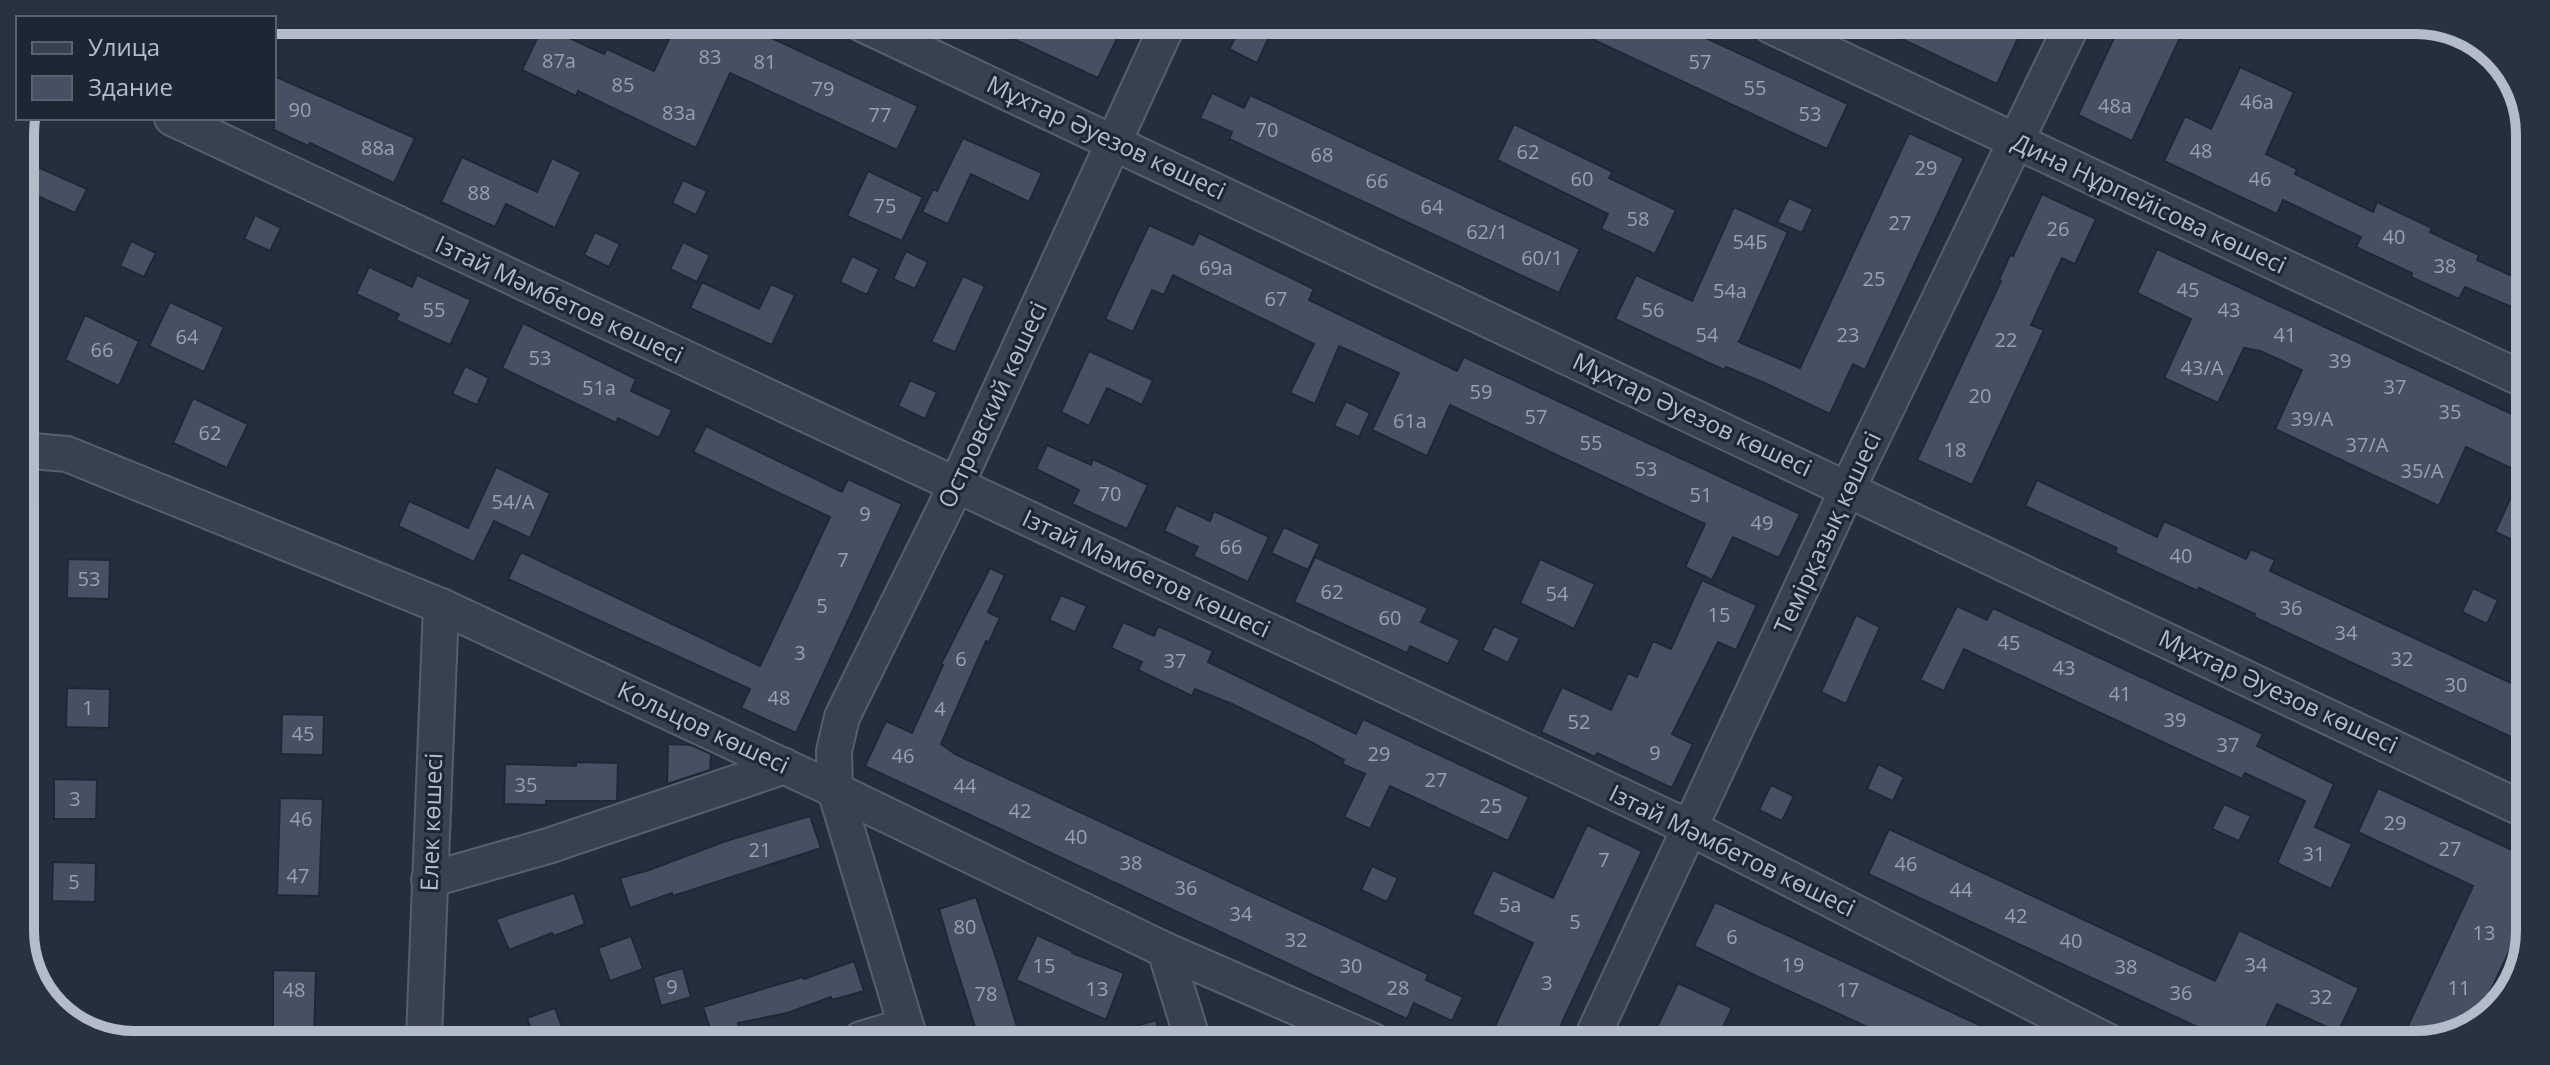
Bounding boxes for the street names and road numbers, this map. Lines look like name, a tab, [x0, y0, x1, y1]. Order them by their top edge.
street label: Мұхтар Әуезов көшесі	[982, 67, 1231, 207]
street label: Дина Нұрпейісова көшесі	[2007, 125, 2292, 281]
street label: Ізтай Мәмбетов көшесі	[430, 227, 689, 371]
street label: Островский көшесі	[929, 296, 1054, 513]
street label: Мұхтар Әуезов көшесі	[1568, 344, 1817, 484]
street label: Темірқазық көшесі	[1765, 426, 1888, 639]
street label: Ізтай Мәмбетов көшесі	[1017, 501, 1276, 645]
street label: Мұхтар Әуезов көшесі	[2154, 621, 2403, 761]
street label: Кольцов көшесі	[613, 672, 795, 781]
street label: Елек көшесі	[412, 752, 449, 892]
street label: Ізтай Мәмбетов көшесі	[1604, 776, 1861, 924]

